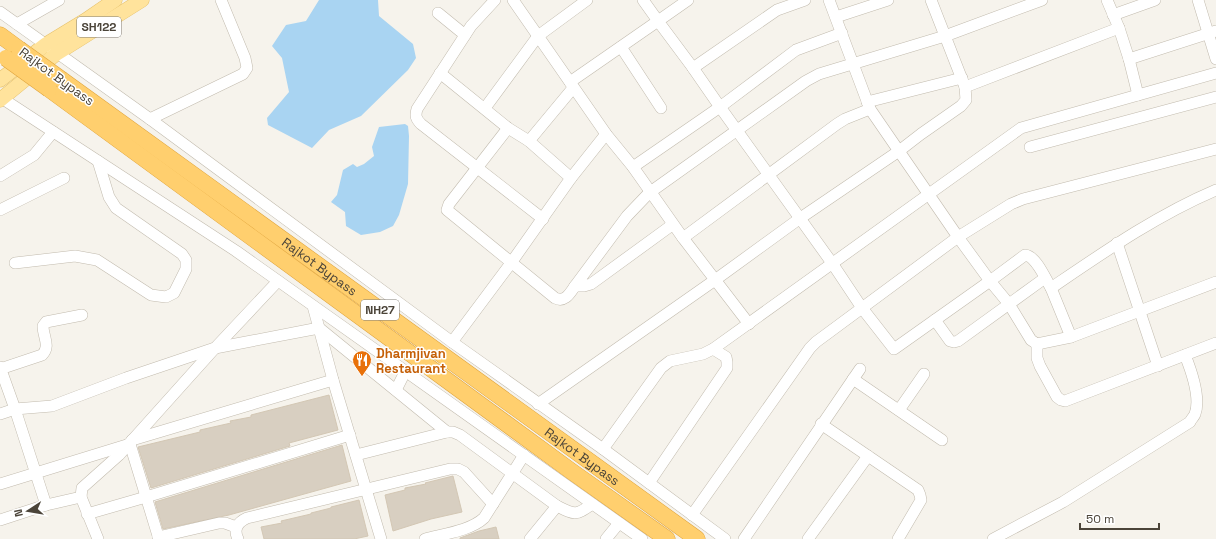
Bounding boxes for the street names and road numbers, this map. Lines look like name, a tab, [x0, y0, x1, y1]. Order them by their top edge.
road number: SH122	[77, 17, 121, 37]
street label: Rajkot Bypass	[16, 43, 98, 109]
street label: Rajkot Bypass	[278, 234, 360, 300]
road number: NH27	[361, 300, 399, 320]
street label: Rajkot Bypass	[541, 424, 623, 489]

